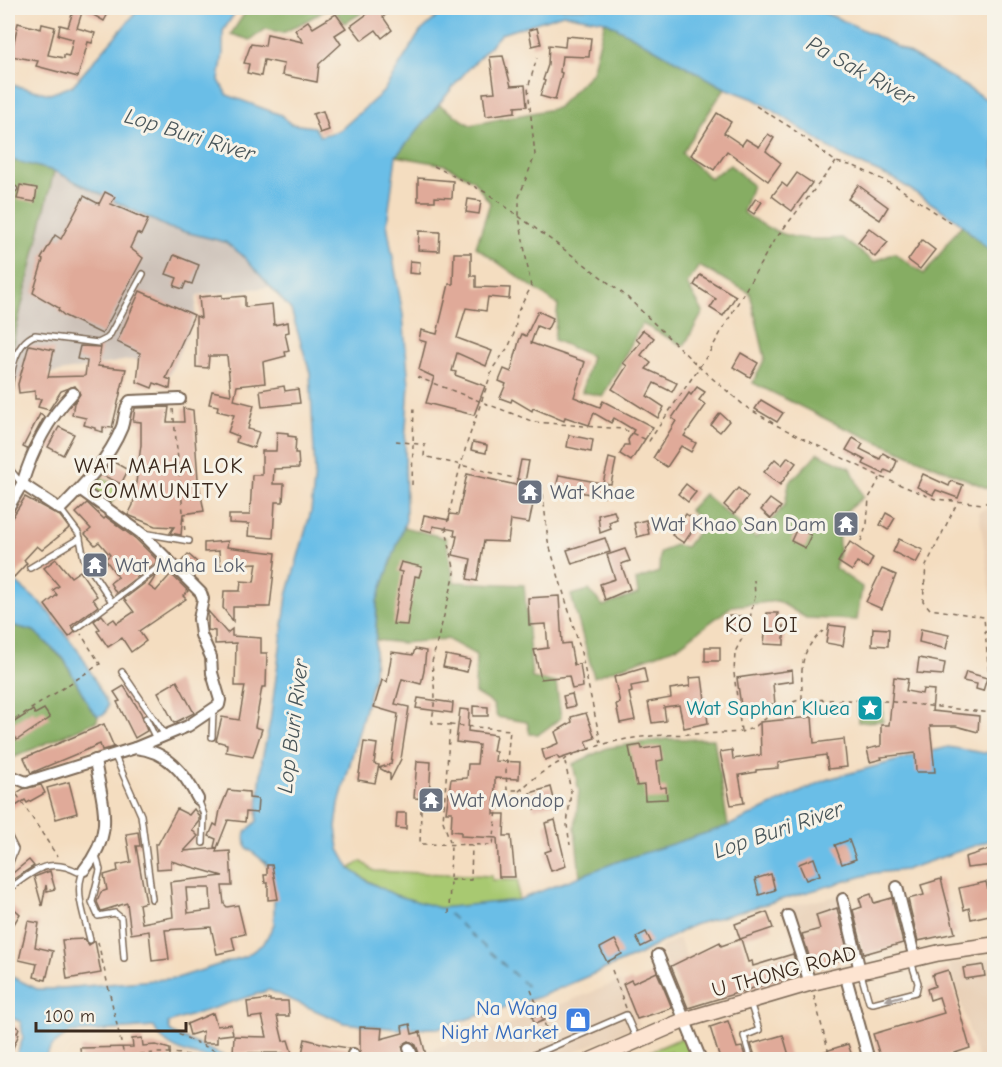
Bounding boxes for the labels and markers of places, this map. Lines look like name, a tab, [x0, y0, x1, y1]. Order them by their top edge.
temple icon: Wat Khae	[515, 477, 545, 507]
place label: Wat Khae	[550, 480, 635, 504]
temple icon: Wat Khao San Dam	[831, 509, 861, 539]
place label: Wat Khao San Dam	[651, 512, 826, 536]
temple icon: Wat Maha Lok	[80, 550, 110, 580]
place label: Wat Maha Lok	[115, 553, 245, 577]
place icon: Wat Saphan Kluea	[855, 693, 885, 723]
place label: Wat Saphan Kluea	[687, 696, 850, 720]
temple icon: Wat Mondop	[416, 785, 446, 815]
place label: Wat Mondop	[450, 788, 564, 812]
place label: Na Wang Night Market	[441, 996, 559, 1044]
shop icon: Na Wang Night Market	[563, 1005, 593, 1035]

